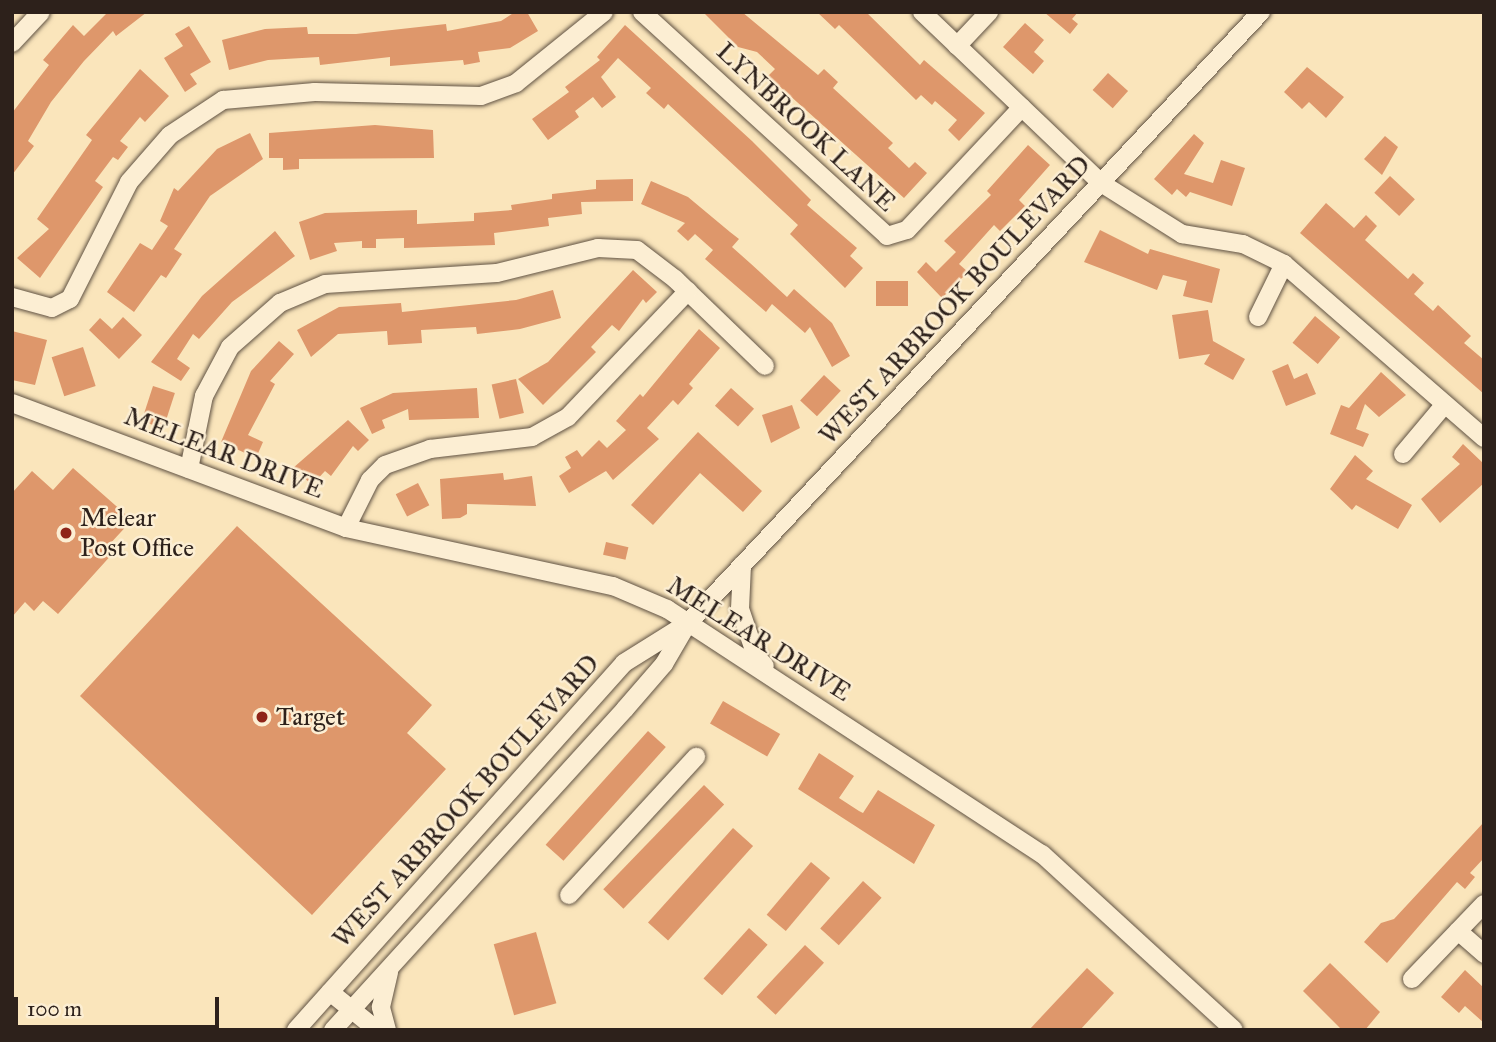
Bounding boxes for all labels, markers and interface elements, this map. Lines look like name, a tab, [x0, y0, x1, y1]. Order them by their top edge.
street label: LYNBROOK LANE	[710, 36, 902, 218]
street label: WEST ARBROOK BOULEVARD	[813, 149, 1097, 451]
street label: MELEAR DRIVE	[120, 401, 328, 505]
place label: Melear Post Office	[80, 502, 194, 564]
marker: Melear Post Office	[58, 525, 74, 541]
street label: MELEAR DRIVE	[661, 570, 857, 708]
street label: WEST ARBROOK BOULEVARD	[326, 648, 606, 954]
place label: Target	[276, 701, 345, 733]
marker: Target	[254, 709, 270, 725]
scale bar	[18, 982, 222, 1026]
text: 100 m	[27, 996, 82, 1022]

